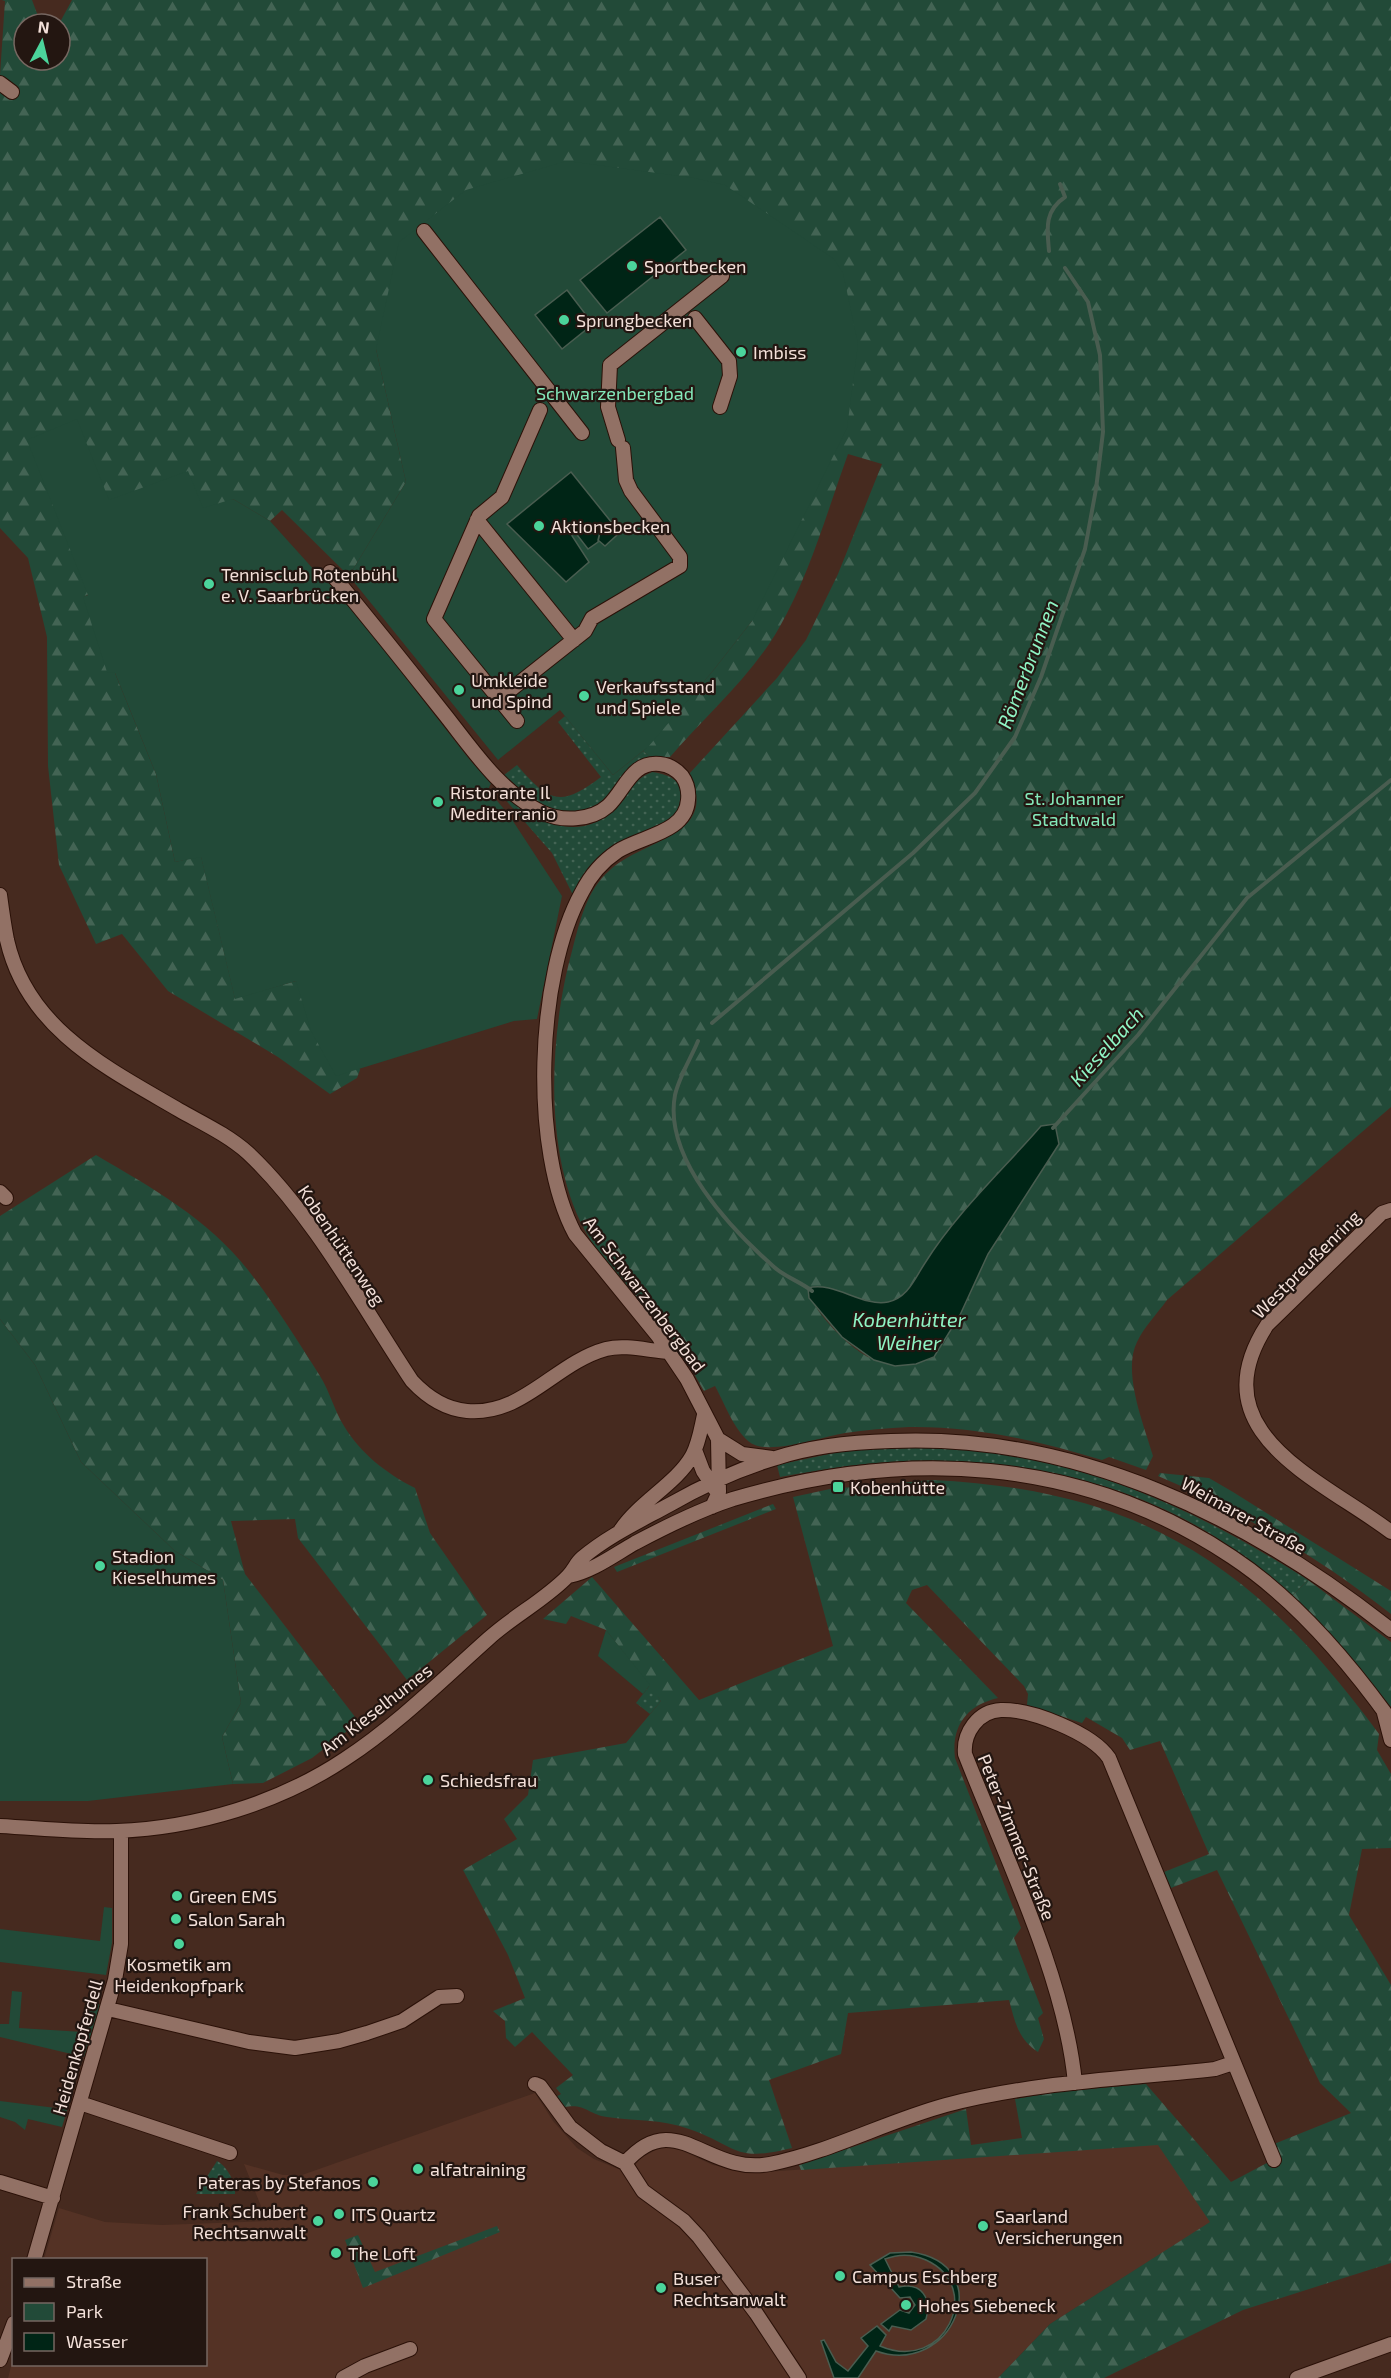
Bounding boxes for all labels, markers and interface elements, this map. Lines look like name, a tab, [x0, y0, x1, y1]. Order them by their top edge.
north arrow	[12, 12, 72, 72]
text: N	[37, 16, 51, 37]
place label: Sportbecken	[644, 255, 747, 277]
marker: Sportbecken	[625, 259, 639, 273]
place label: Sprungbecken	[576, 309, 692, 331]
marker: Sprungbecken	[557, 313, 571, 327]
place label: Imbiss	[753, 341, 807, 363]
marker: Imbiss	[734, 345, 748, 359]
park label: Schwarzenbergbad	[536, 382, 694, 404]
place label: Aktionsbecken	[551, 515, 670, 537]
marker: Aktionsbecken	[532, 519, 546, 533]
place label: Tennisclub Rotenbühl e. V. Saarbrücken	[221, 563, 398, 606]
marker: Tennisclub Rotenbühl e. V. Saarbrücken	[202, 577, 216, 591]
water label: Römerbrunnen	[991, 596, 1063, 732]
place label: Umkleide und Spind	[471, 669, 552, 712]
place label: Verkaufsstand und Spiele	[596, 675, 715, 718]
marker: Umkleide und Spind	[452, 683, 466, 697]
marker: Verkaufsstand und Spiele	[577, 689, 591, 703]
place label: Ristorante Il Mediterranio	[450, 781, 556, 824]
park label: St. Johanner Stadtwald	[1024, 787, 1124, 830]
marker: Ristorante Il Mediterranio	[431, 795, 445, 809]
water label: Kieselbach	[1064, 1001, 1148, 1091]
street label: Kobenhüttenweg	[294, 1181, 390, 1309]
street label: Westpreußenring	[1247, 1205, 1365, 1323]
street label: Am Schwarzenbergbad	[579, 1212, 711, 1376]
water label: Kobenhütter Weiher	[852, 1307, 967, 1354]
street label: Weimarer Straße	[1178, 1471, 1310, 1559]
place label: Kobenhütte	[850, 1476, 945, 1498]
marker: Kobenhütte	[831, 1480, 845, 1494]
place label: Stadion Kieselhumes	[112, 1545, 216, 1588]
marker: Stadion Kieselhumes	[93, 1559, 107, 1573]
street label: Am Kieselhumes	[316, 1659, 436, 1759]
street label: Peter-Zimmer-Straße	[974, 1751, 1060, 1923]
place label: Schiedsfrau	[440, 1769, 537, 1791]
marker: Schiedsfrau	[421, 1773, 435, 1787]
place label: Green EMS	[189, 1885, 277, 1907]
marker: Green EMS	[170, 1889, 184, 1903]
place label: Salon Sarah	[188, 1908, 286, 1930]
marker: Salon Sarah	[169, 1912, 183, 1926]
marker: Kosmetik am Heidenkopfpark	[172, 1937, 186, 1951]
place label: Kosmetik am Heidenkopfpark	[114, 1953, 244, 1996]
street label: Heidenkopferdell	[47, 1976, 107, 2117]
place label: alfatraining	[430, 2158, 526, 2180]
marker: alfatraining	[411, 2162, 425, 2176]
place label: Pateras by Stefanos	[197, 2171, 361, 2193]
marker: Pateras by Stefanos	[366, 2175, 380, 2189]
place label: Frank Schubert Rechtsanwalt	[182, 2200, 306, 2243]
place label: ITS Quartz	[351, 2203, 436, 2225]
place label: Saarland Versicherungen	[995, 2205, 1123, 2248]
marker: ITS Quartz	[332, 2207, 346, 2221]
marker: Frank Schubert Rechtsanwalt	[311, 2214, 325, 2228]
marker: Saarland Versicherungen	[976, 2219, 990, 2233]
place label: The Loft	[348, 2242, 416, 2264]
marker: The Loft	[329, 2246, 343, 2260]
legend	[12, 2258, 207, 2366]
place label: Campus Eschberg	[852, 2265, 997, 2287]
place label: Buser Rechtsanwalt	[673, 2267, 786, 2310]
marker: Campus Eschberg	[833, 2269, 847, 2283]
text: Straße	[66, 2270, 122, 2292]
marker: Buser Rechtsanwalt	[654, 2281, 668, 2295]
place label: Hohes Siebeneck	[918, 2294, 1056, 2316]
marker: Hohes Siebeneck	[899, 2298, 913, 2312]
text: Park	[66, 2300, 103, 2322]
text: Wasser	[66, 2330, 128, 2352]

